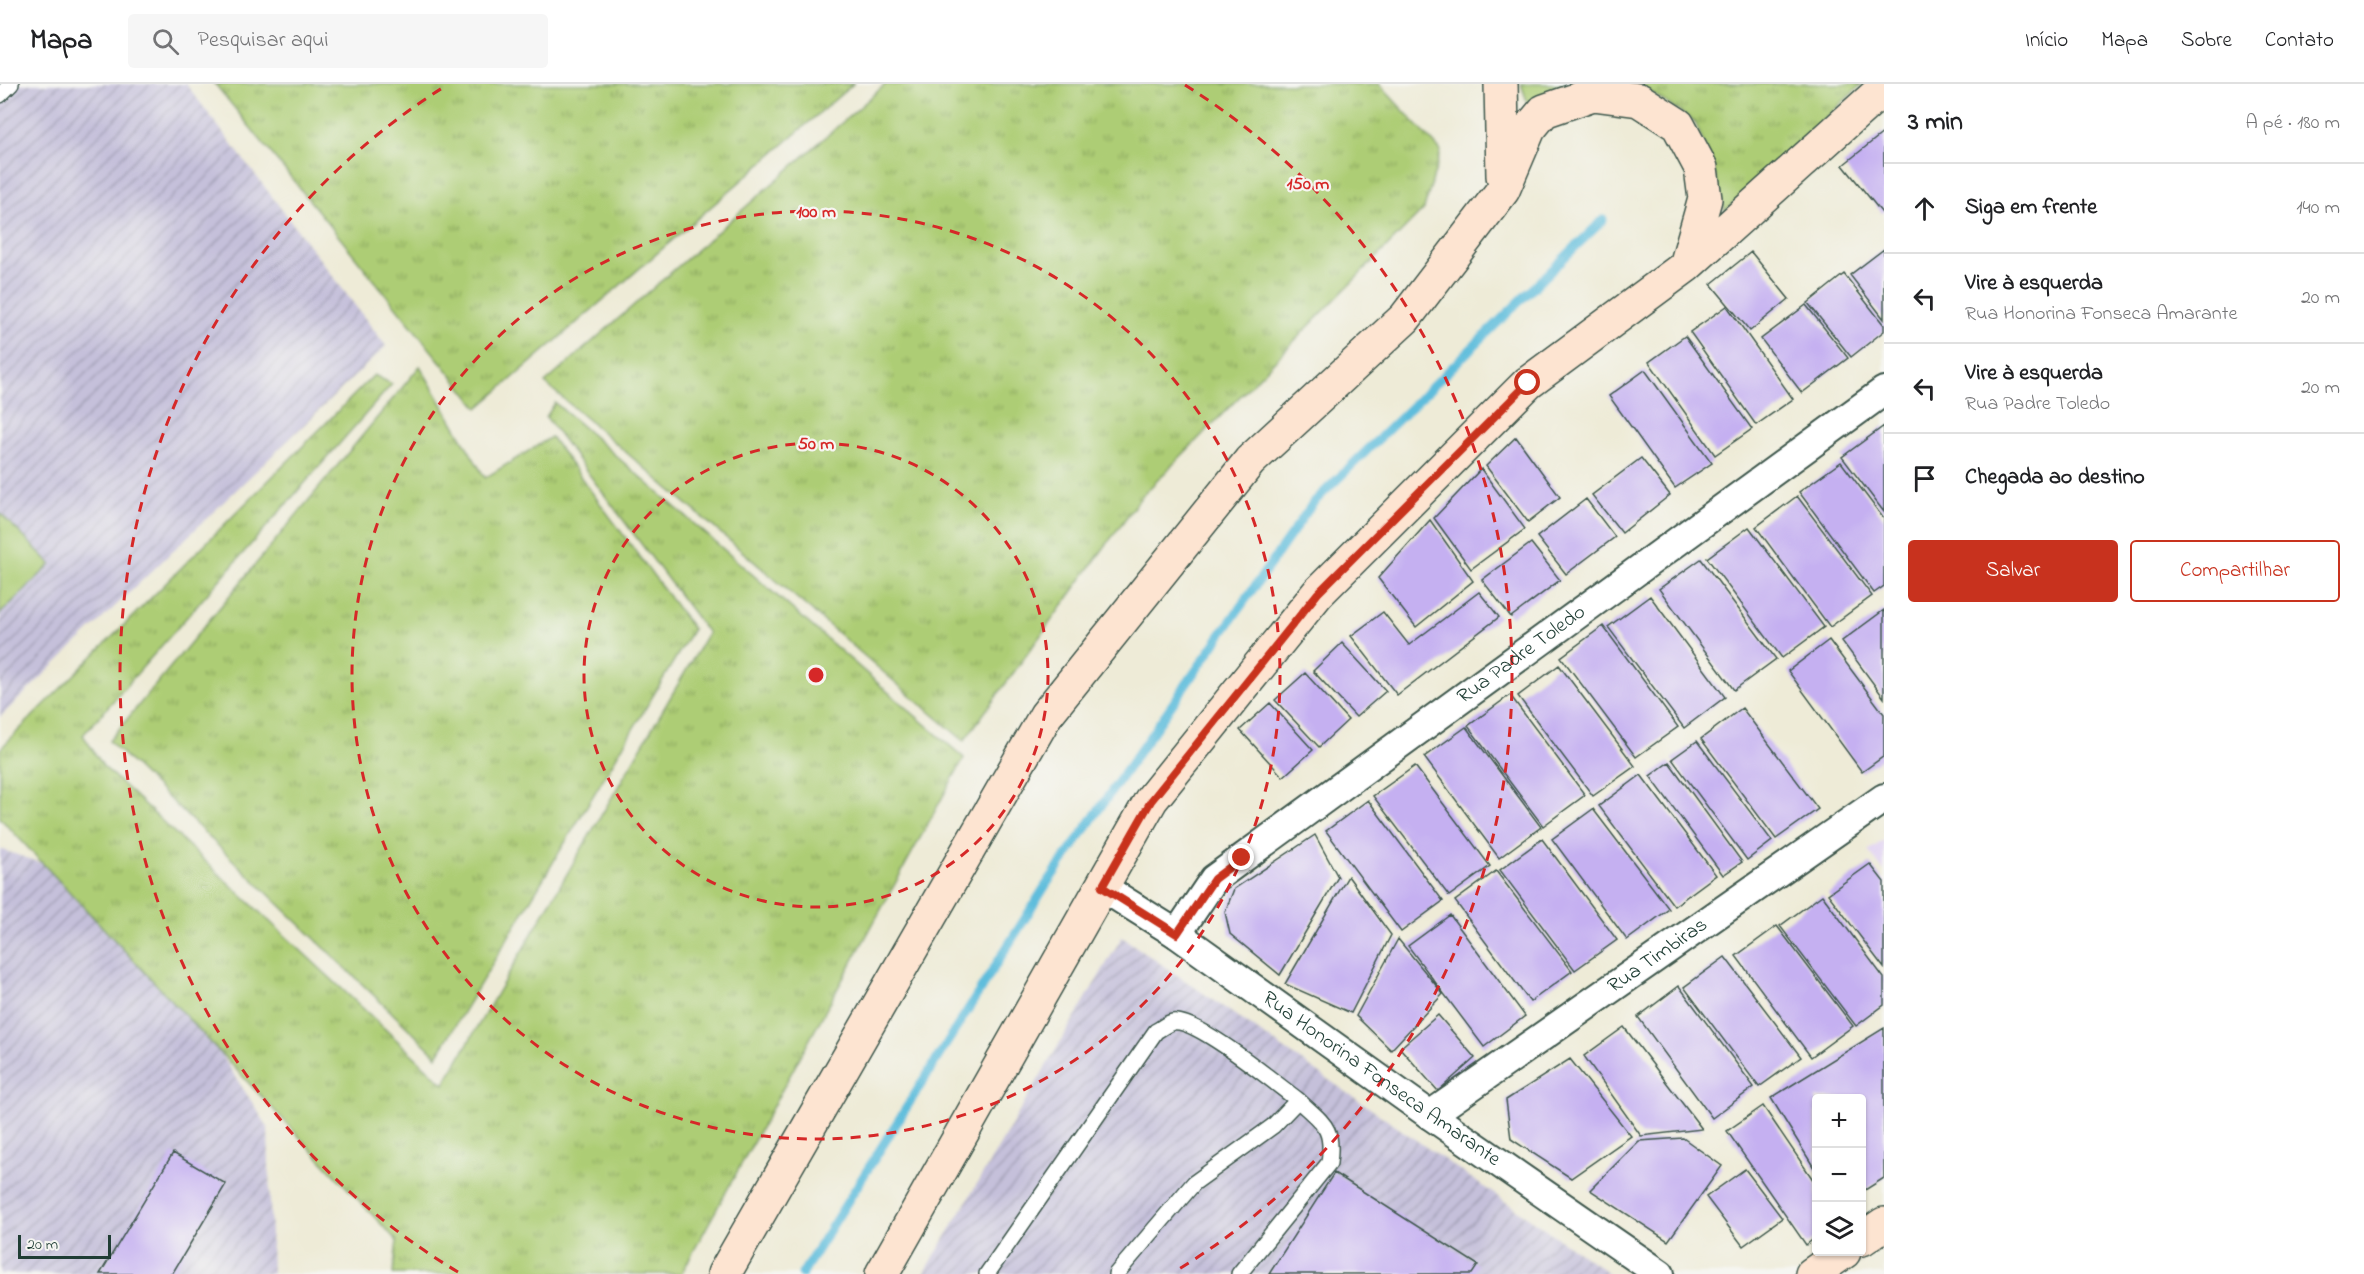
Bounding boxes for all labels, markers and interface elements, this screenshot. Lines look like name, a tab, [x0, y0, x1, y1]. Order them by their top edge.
search box	[128, 14, 548, 68]
text: Mapa	[30, 21, 92, 62]
icon: search	[149, 25, 182, 58]
text: Pesquisar aqui	[197, 25, 328, 57]
text: Início	[2025, 26, 2068, 56]
text: Mapa	[2101, 26, 2148, 56]
text: Sobre	[2181, 26, 2232, 56]
text: Contato	[2265, 26, 2334, 56]
text: 3 min	[1908, 104, 1963, 142]
text: A pé · 180 m	[2246, 109, 2340, 138]
text: 150 m	[1287, 172, 1329, 198]
icon: ahead	[1908, 192, 1941, 225]
text: Siga em frente	[1965, 192, 2097, 224]
text: 140 m	[2296, 194, 2340, 223]
text: 100 m	[796, 200, 836, 226]
text: Vire à esquerda	[1965, 268, 2103, 300]
icon: left	[1908, 282, 1941, 315]
text: 20 m	[2301, 284, 2340, 313]
text: Rua Honorina Fonseca Amarante	[1965, 300, 2237, 329]
text: Vire à esquerda	[1965, 358, 2103, 390]
route start	[1514, 369, 1540, 395]
icon: left	[1908, 372, 1941, 405]
text: 20 m	[2301, 374, 2340, 403]
text: Rua Padre Toledo	[1965, 390, 2110, 419]
text: 50 m	[798, 432, 834, 458]
icon: arrive	[1908, 462, 1941, 495]
text: Chegada ao destino	[1965, 462, 2145, 494]
button: Salvar	[1908, 540, 2118, 602]
button: Compartilhar	[2130, 540, 2340, 602]
street label: Rua Padre Toledo	[1451, 598, 1592, 712]
centre of rings	[806, 665, 826, 685]
route end	[1228, 844, 1254, 870]
street label: Rua Timbiras	[1602, 910, 1714, 1001]
street label: Rua Honorina Fonseca Amarante	[1256, 984, 1507, 1175]
map controls	[1812, 1094, 1866, 1256]
button: +	[1812, 1094, 1866, 1148]
button: −	[1812, 1148, 1866, 1202]
button: layers	[1812, 1202, 1866, 1256]
scale bar	[18, 1232, 111, 1260]
text: 20 m	[27, 1233, 58, 1257]

